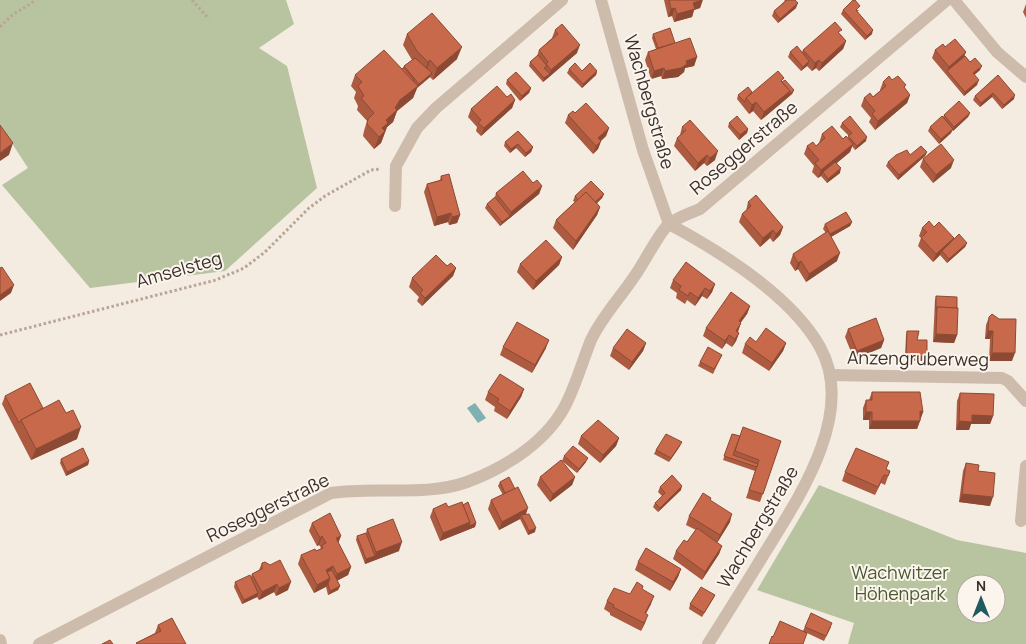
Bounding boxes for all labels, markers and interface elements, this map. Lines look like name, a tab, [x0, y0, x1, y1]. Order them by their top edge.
street label: Wachbergstraße	[619, 32, 681, 172]
street label: Roseggerstraße	[684, 95, 802, 199]
street label: Amselsteg	[133, 245, 224, 293]
street label: Anzengruberweg	[847, 345, 989, 371]
street label: Wachbergstraße	[711, 461, 803, 592]
street label: Roseggerstraße	[202, 467, 333, 547]
park label: Wachwitzer Höhenpark	[851, 560, 949, 605]
north arrow	[956, 574, 1006, 624]
text: N	[976, 576, 986, 595]

